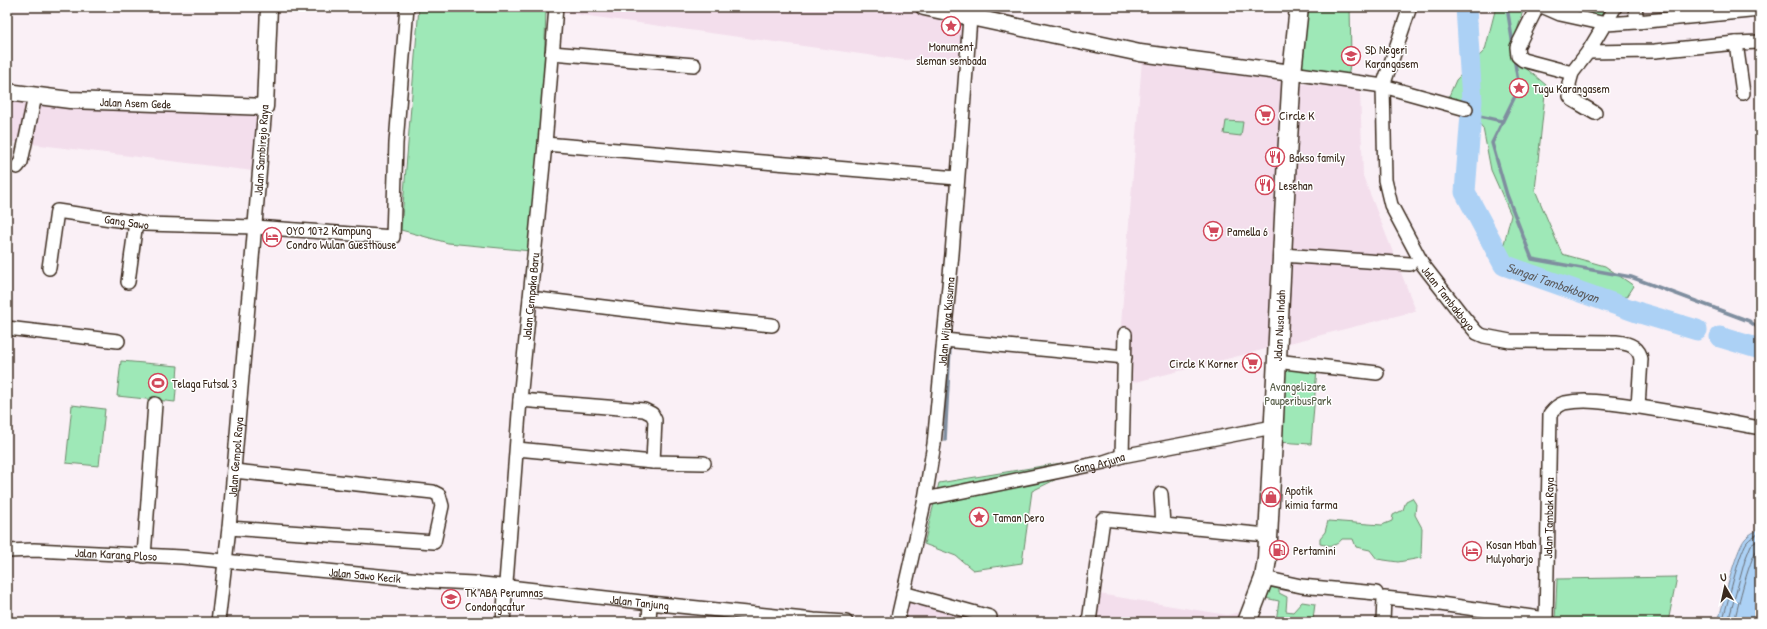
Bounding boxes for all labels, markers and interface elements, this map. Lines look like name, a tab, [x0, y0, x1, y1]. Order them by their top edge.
place icon: Monument sleman sembada	[940, 15, 962, 37]
place label: Monument sleman sembada	[916, 38, 986, 69]
place label: SD Negeri Karangasem	[1365, 41, 1418, 72]
school or university icon: SD Negeri Karangasem	[1340, 45, 1362, 67]
place icon: Tugu Karangasem	[1508, 77, 1530, 99]
place label: Tugu Karangasem	[1533, 80, 1610, 97]
street label: Jalan Asem Gede	[99, 93, 172, 112]
street label: Jalan Sambirejo Raya	[249, 104, 273, 196]
supermarket icon: Circle K	[1254, 104, 1276, 126]
place label: Circle K	[1279, 107, 1315, 124]
restaurant icon: Bakso family	[1264, 146, 1286, 168]
place label: Bakso family	[1289, 149, 1345, 166]
restaurant icon: Lesehan	[1254, 174, 1276, 196]
place label: Lesehan	[1279, 177, 1313, 194]
street label: Gang Sawo	[103, 210, 149, 233]
supermarket icon: Pamella 6	[1202, 220, 1224, 242]
place label: OYO 1072 Kampung Condro Wulan Guesthouse	[286, 222, 396, 253]
place label: Pamella 6	[1227, 223, 1268, 240]
hotel icon: OYO 1072 Kampung Condro Wulan Guesthouse	[261, 226, 283, 248]
street label: Jalan Cempaka Baru	[517, 252, 543, 340]
water label: Sungai Tambakbayan	[1504, 258, 1602, 307]
street label: Jalan Tambakboyo	[1418, 262, 1480, 334]
street label: Jalan Wijaya Kusuma	[933, 276, 958, 366]
street label: Jalan Nusa Indah	[1268, 290, 1289, 362]
supermarket icon: Circle K Korner	[1241, 352, 1263, 374]
place label: Circle K Korner	[1169, 355, 1238, 372]
sports icon: Telaga Futsal 3	[147, 372, 169, 394]
place label: Telaga Futsal 3	[172, 375, 237, 392]
park label: Avangelizare PauperibusPark	[1265, 378, 1331, 409]
street label: Jalan Gempol Raya	[223, 416, 247, 497]
street label: Gang Arjuna	[1072, 447, 1126, 477]
street label: Jalan Tambak Raya	[1539, 477, 1557, 559]
place label: Apotik kimia farma	[1285, 482, 1338, 513]
shop icon: Apotik kimia farma	[1260, 486, 1282, 508]
place icon: Taman Dero	[968, 506, 990, 528]
place label: Taman Dero	[993, 509, 1044, 526]
place label: Kosan Mbah Mulyoharjo	[1486, 536, 1536, 567]
fuel station icon: Pertamini	[1268, 539, 1290, 561]
hotel icon: Kosan Mbah Mulyoharjo	[1461, 540, 1483, 562]
place label: Pertamini	[1293, 542, 1336, 559]
street label: Jalan Karang Ploso	[74, 543, 158, 564]
street label: Jalan Sawo Kecik	[328, 563, 402, 587]
north arrow	[1705, 567, 1745, 607]
text: U	[1719, 570, 1728, 585]
place label: TK ABA Perumnas Condongcatur	[465, 584, 543, 615]
school or university icon: TK ABA Perumnas Condongcatur	[440, 588, 462, 610]
street label: Jalan Tanjung	[609, 590, 670, 613]

